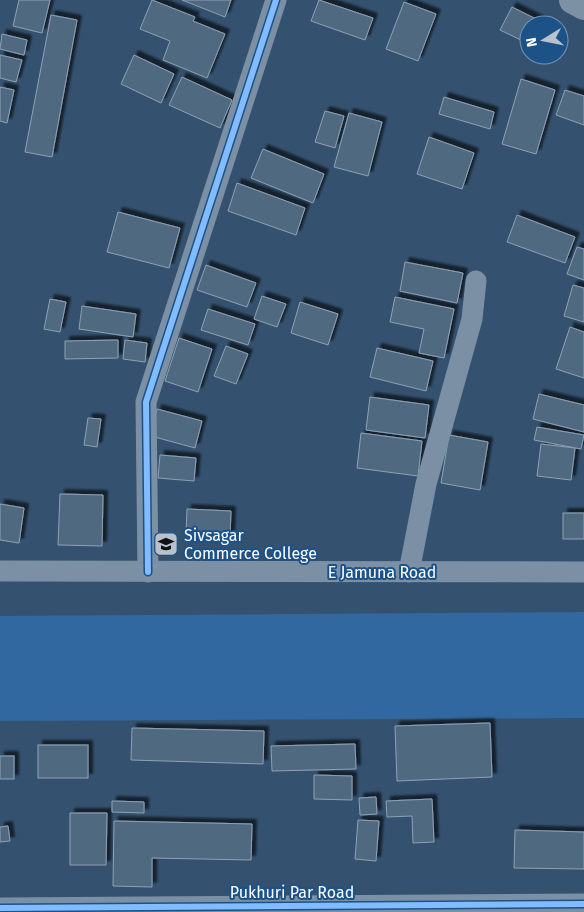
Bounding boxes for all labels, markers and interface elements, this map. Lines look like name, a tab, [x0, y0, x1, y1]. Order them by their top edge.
north arrow	[519, 15, 569, 65]
text: N	[523, 36, 541, 48]
place label: Sivsagar Commerce College	[184, 526, 317, 563]
school or university icon: Sivsagar Commerce College	[153, 531, 179, 557]
street label: E Jamuna Road	[328, 563, 436, 582]
street label: Pukhuri Par Road	[230, 883, 354, 902]

